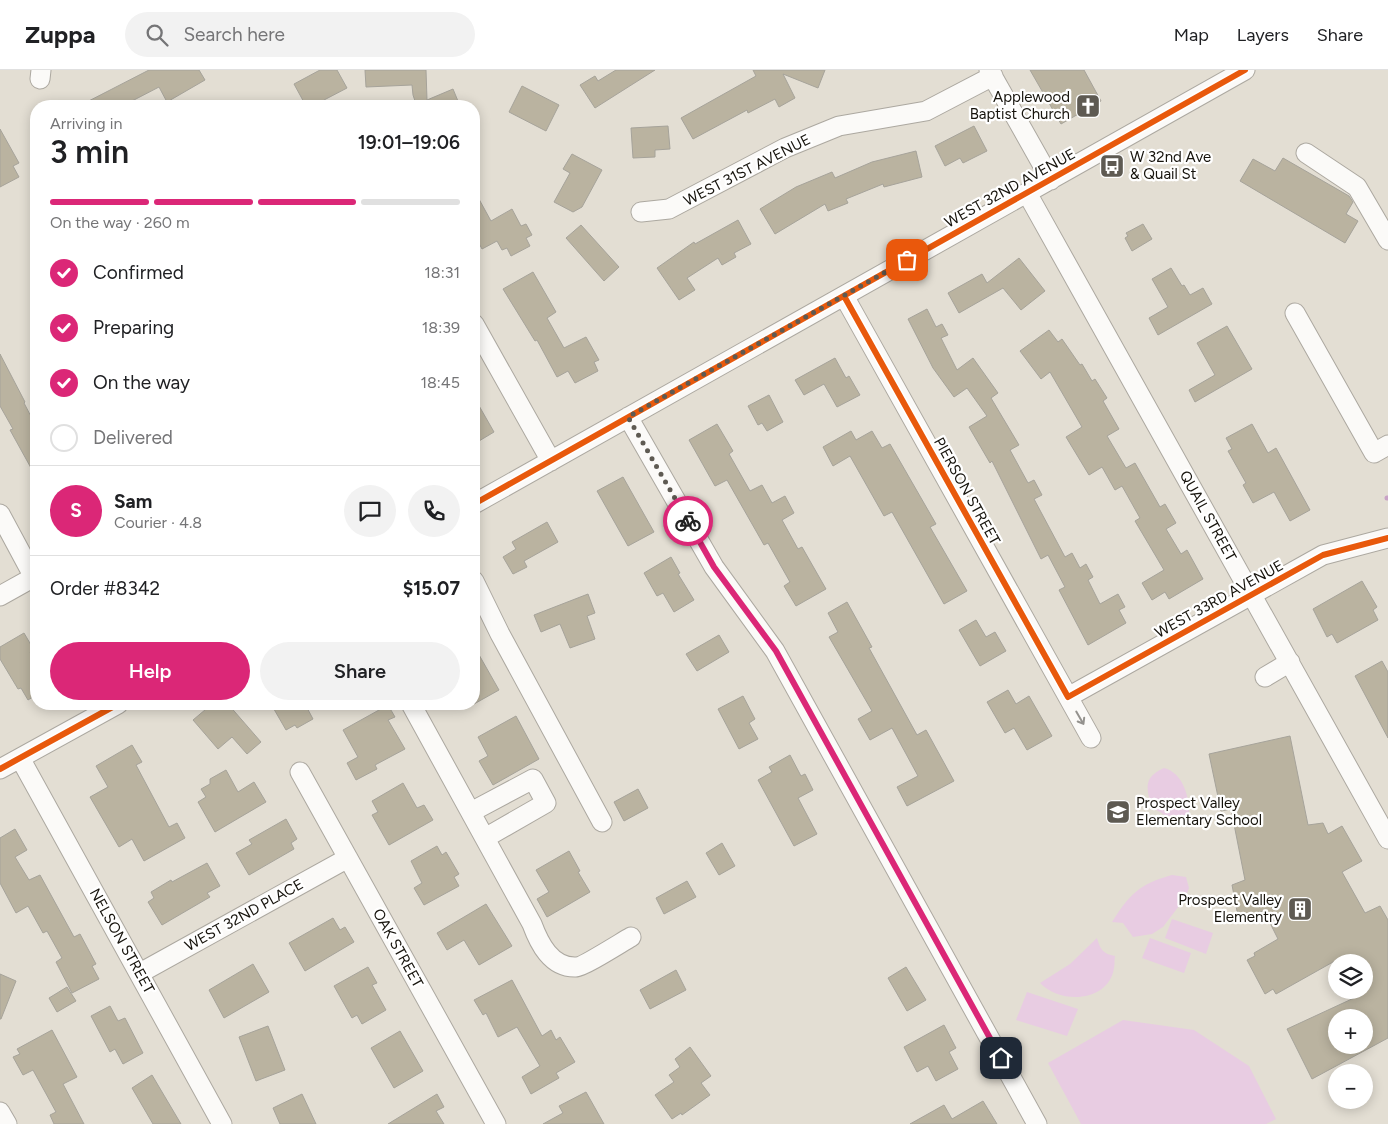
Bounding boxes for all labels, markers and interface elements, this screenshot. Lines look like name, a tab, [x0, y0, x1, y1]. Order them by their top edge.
search box	[125, 12, 475, 57]
text: Zuppa	[25, 20, 95, 49]
icon: search	[143, 21, 171, 49]
text: Search here	[183, 23, 285, 46]
text: Map	[1174, 24, 1209, 46]
text: Layers	[1237, 24, 1289, 46]
text: Share	[1317, 24, 1363, 46]
place label: Applewood Baptist Church	[970, 88, 1070, 123]
church icon: Applewood Baptist Church	[1075, 93, 1101, 119]
text: Arriving in	[50, 114, 122, 133]
street label: WEST 31ST AVENUE	[681, 130, 813, 210]
text: 19:01–19:06	[358, 131, 460, 154]
text: 3 min	[50, 133, 129, 171]
street label: WEST 32ND AVENUE	[942, 145, 1078, 231]
place label: W 32nd Ave & Quail St	[1130, 148, 1211, 183]
bus stop icon: W 32nd Ave & Quail St	[1099, 153, 1125, 179]
text: On the way · 260 m	[50, 213, 190, 232]
pin	[886, 239, 928, 281]
icon: bag	[893, 246, 921, 274]
icon: check	[50, 259, 78, 287]
text: Confirmed	[93, 261, 184, 284]
text: 18:31	[424, 263, 460, 282]
icon: check	[50, 314, 78, 342]
text: Preparing	[93, 316, 174, 339]
text: 18:39	[422, 318, 460, 337]
icon: check	[50, 369, 78, 397]
text: On the way	[93, 371, 190, 394]
text: 18:45	[420, 373, 460, 392]
text: Delivered	[93, 426, 173, 449]
street label: PIERSON STREET	[930, 434, 1004, 549]
street label: QUAIL STREET	[1176, 467, 1241, 565]
button: chat	[344, 485, 396, 537]
button: phone	[408, 485, 460, 537]
text: Sam	[114, 490, 152, 513]
courier	[663, 496, 713, 546]
text: S	[70, 499, 82, 522]
icon: bike	[674, 507, 702, 535]
text: Courier · 4.8	[114, 513, 202, 532]
street label: WEST 33RD AVENUE	[1152, 556, 1286, 642]
text: Order #8342	[50, 577, 160, 600]
text: $15.07	[403, 577, 460, 600]
button: Help	[50, 642, 250, 700]
button: Share	[260, 642, 460, 700]
one-way arrow	[1075, 710, 1085, 724]
place label: Prospect Valley Elementary School	[1136, 794, 1262, 829]
school or university icon: Prospect Valley Elementary School	[1105, 799, 1131, 825]
street label: WEST 32ND PLACE	[182, 875, 306, 955]
street label: NELSON STREET	[86, 885, 159, 997]
place label: Prospect Valley Elementry	[1178, 891, 1282, 926]
building icon: Prospect Valley Elementry	[1287, 896, 1313, 922]
street label: OAK STREET	[369, 905, 427, 991]
map controls	[1328, 954, 1373, 1109]
button: layers	[1328, 954, 1373, 999]
button: +	[1328, 1009, 1373, 1054]
pin	[980, 1037, 1022, 1079]
icon: home	[987, 1044, 1015, 1072]
button: −	[1328, 1064, 1373, 1109]

